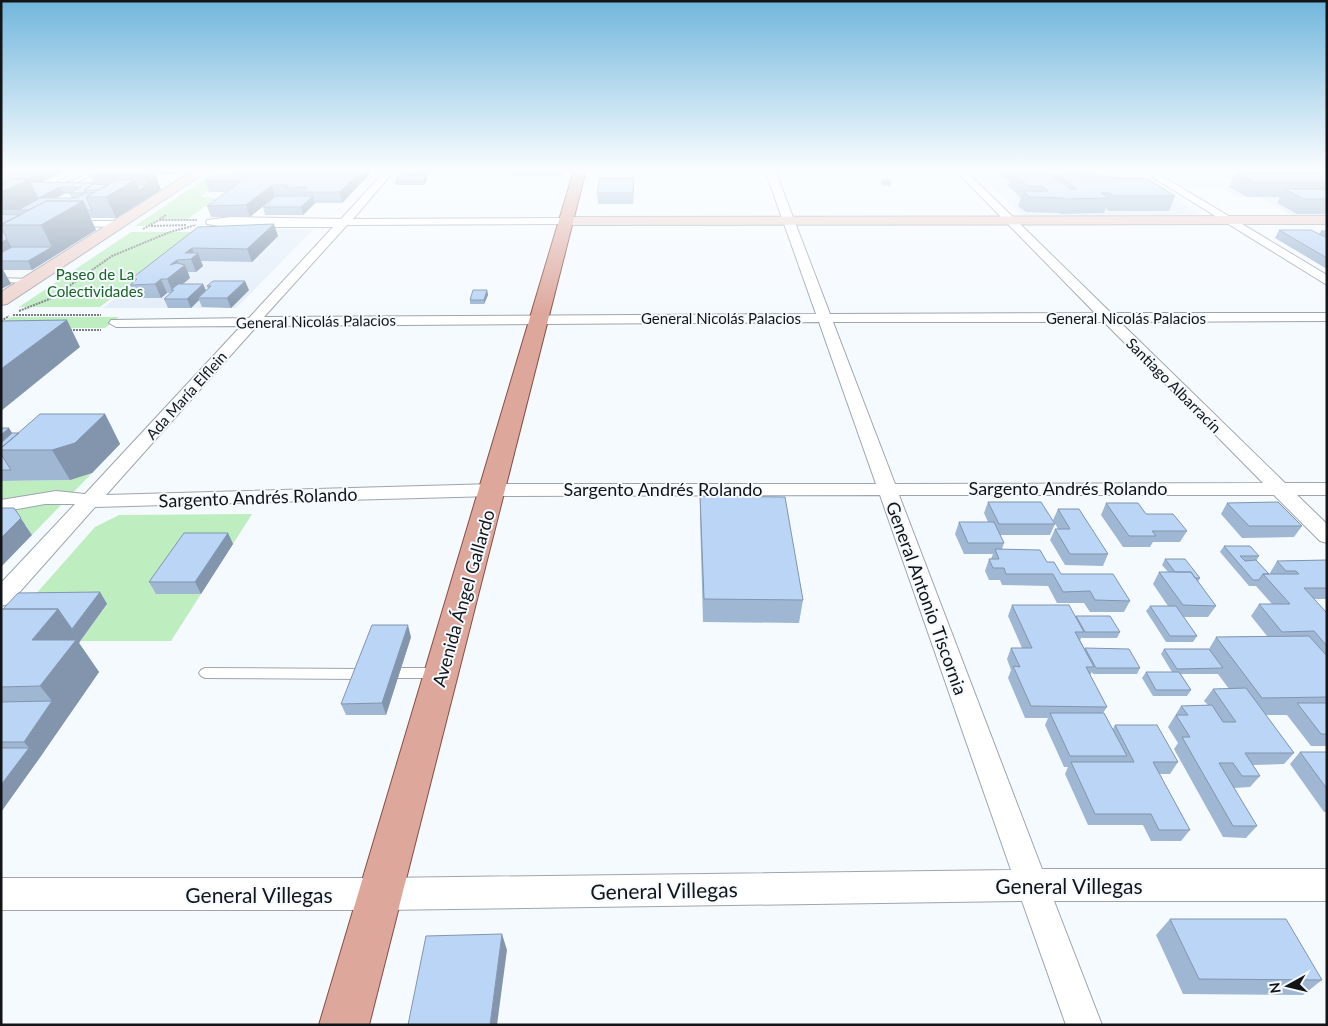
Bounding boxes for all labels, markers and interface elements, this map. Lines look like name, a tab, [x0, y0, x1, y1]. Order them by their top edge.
park label: Paseo de La Colectividades	[47, 265, 143, 300]
street label: General Nicolás Palacios	[641, 309, 801, 327]
street label: General Nicolás Palacios	[1046, 309, 1206, 327]
street label: General Nicolás Palacios	[236, 311, 396, 331]
street label: Santiago Albarracín	[1123, 334, 1225, 436]
street label: Ada María Elflein	[142, 347, 230, 443]
street label: Sargento Andrés Rolando	[969, 477, 1167, 499]
street label: Sargento Andrés Rolando	[564, 478, 762, 500]
street label: Sargento Andrés Rolando	[158, 483, 358, 511]
street label: General Antonio Tiscornia	[882, 498, 972, 698]
street label: Avenida Ángel Gallardo	[427, 507, 499, 689]
street label: General Villegas	[995, 873, 1143, 898]
street label: General Villegas	[590, 876, 738, 904]
street label: General Villegas	[185, 882, 333, 907]
north arrow	[1263, 961, 1313, 1011]
text: N	[1265, 981, 1284, 994]

